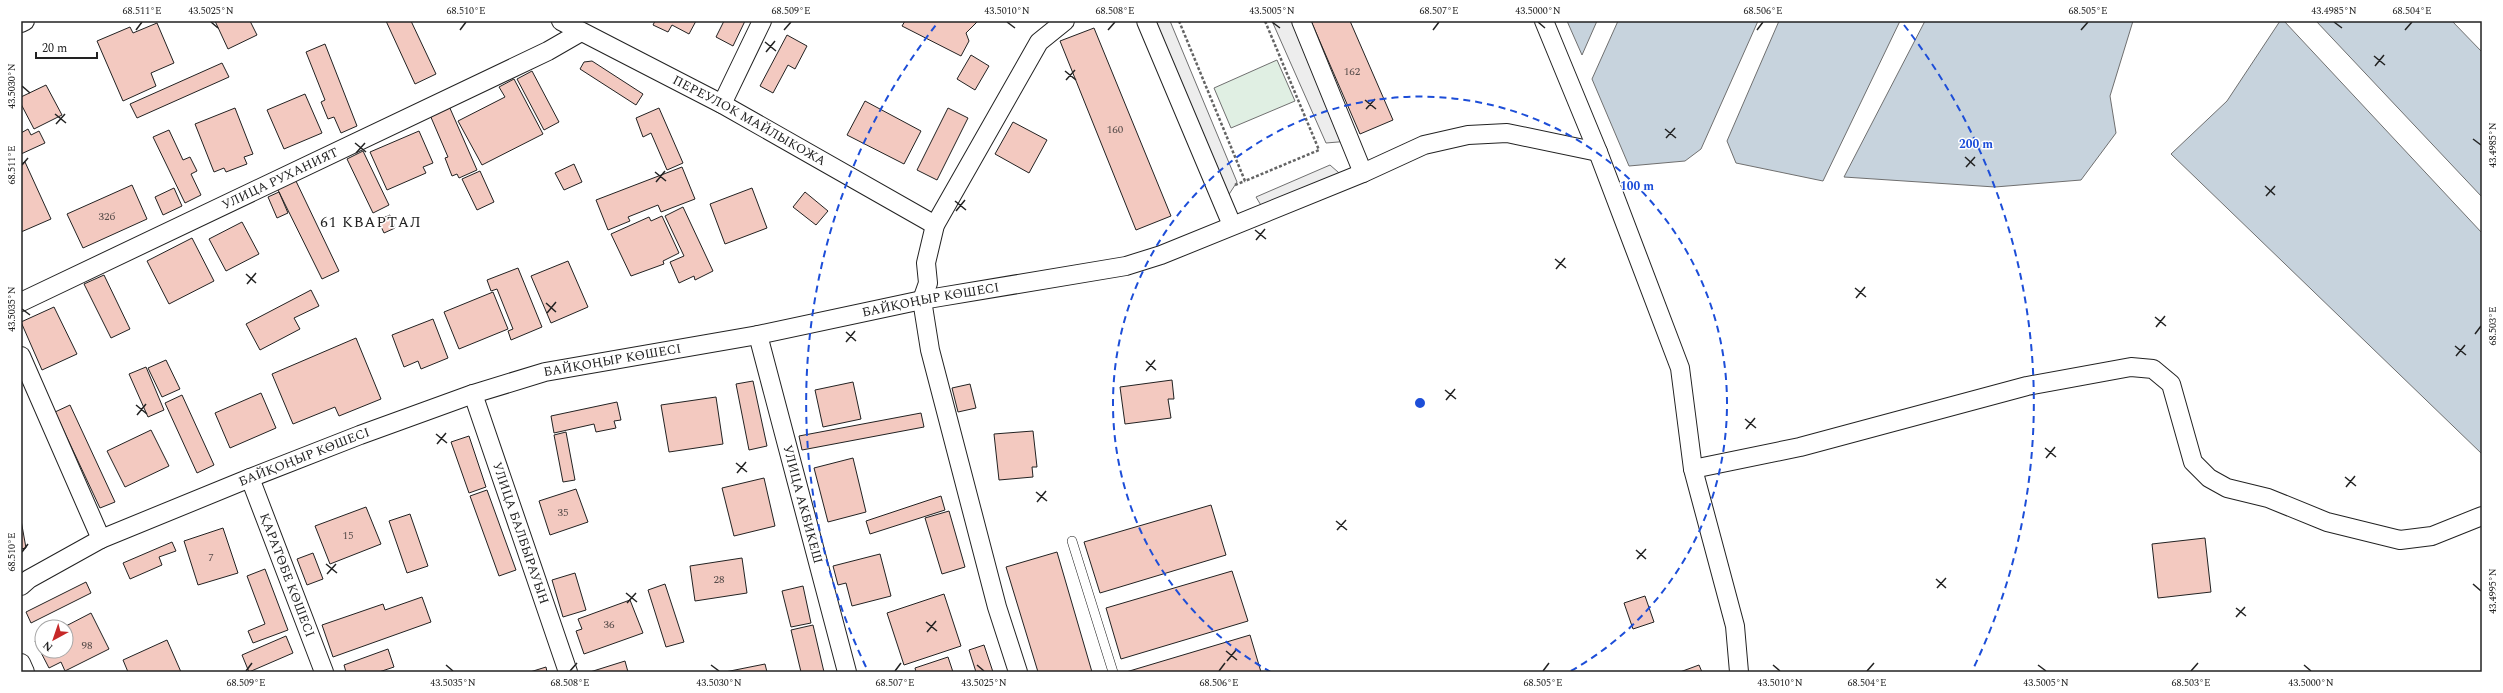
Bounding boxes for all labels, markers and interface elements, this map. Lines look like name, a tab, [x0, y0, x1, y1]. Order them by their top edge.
text: 68.511°E	[122, 3, 162, 19]
text: 43.5025°N	[188, 3, 234, 19]
text: 68.510°E	[446, 3, 486, 19]
text: 68.509°E	[771, 3, 811, 19]
text: 43.5010°N	[984, 3, 1030, 19]
text: 68.508°E	[1095, 3, 1135, 19]
text: 43.5005°N	[1249, 3, 1295, 19]
text: 68.507°E	[1419, 3, 1459, 19]
text: 43.5000°N	[1515, 3, 1561, 19]
text: 68.506°E	[1743, 3, 1783, 19]
text: 68.505°E	[2068, 3, 2108, 19]
text: 43.4985°N	[2311, 3, 2357, 19]
text: 68.504°E	[2392, 3, 2432, 19]
scale bar	[36, 34, 97, 60]
text: 20 m	[42, 39, 67, 58]
text: 43.5030°N	[4, 63, 20, 109]
house number: 162	[1344, 63, 1361, 80]
street label: ПЕРЕУЛОК МАЙЛЫКОЖА	[669, 70, 830, 171]
house number: 160	[1107, 121, 1124, 138]
text: 43.4985°N	[2485, 122, 2501, 168]
text: 200 m	[1959, 135, 1993, 154]
street label: УЛИЦА РУХАНИЯТ	[218, 142, 342, 215]
text: 68.511°E	[4, 145, 20, 185]
text: 100 m	[1620, 177, 1654, 196]
house number: 32б	[99, 208, 116, 225]
district label: 61 КВАРТАЛ	[320, 211, 422, 234]
street label: БАЙҚОҢЫР КӨШЕСІ	[860, 277, 1001, 323]
text: 43.5035°N	[4, 286, 20, 332]
text: 68.503°E	[2485, 306, 2501, 346]
street label: БАЙҚОҢЫР КӨШЕСІ	[542, 339, 683, 382]
centre of rings	[1413, 396, 1427, 410]
street label: БАЙҚОҢЫР КӨШЕСІ	[235, 422, 372, 492]
street label: УЛИЦА АКБИКЕШ	[777, 443, 828, 566]
street label: УЛИЦА БАЛБЫРАУЫН	[487, 459, 554, 607]
house number: 35	[558, 504, 569, 521]
street label: ҚАРАТӨБЕ КӨШЕСІ	[254, 510, 320, 640]
house number: 15	[343, 527, 354, 544]
text: 68.510°E	[4, 532, 20, 572]
house number: 7	[208, 549, 214, 566]
text: 43.4995°N	[2485, 568, 2501, 614]
house number: 28	[714, 571, 725, 588]
house number: 36	[604, 616, 615, 633]
north arrow	[34, 619, 74, 659]
text: N	[39, 637, 57, 656]
house number: 98	[82, 637, 93, 654]
text: 68.509°E	[226, 675, 266, 691]
text: 43.5035°N	[430, 675, 476, 691]
text: 68.508°E	[550, 675, 590, 691]
text: 43.5030°N	[696, 675, 742, 691]
text: 68.507°E	[875, 675, 915, 691]
text: 43.5025°N	[961, 675, 1007, 691]
text: 68.506°E	[1199, 675, 1239, 691]
text: 68.505°E	[1523, 675, 1563, 691]
text: 43.5010°N	[1757, 675, 1803, 691]
text: 68.504°E	[1847, 675, 1887, 691]
text: 43.5005°N	[2023, 675, 2069, 691]
text: 68.503°E	[2171, 675, 2211, 691]
text: 43.5000°N	[2288, 675, 2334, 691]

